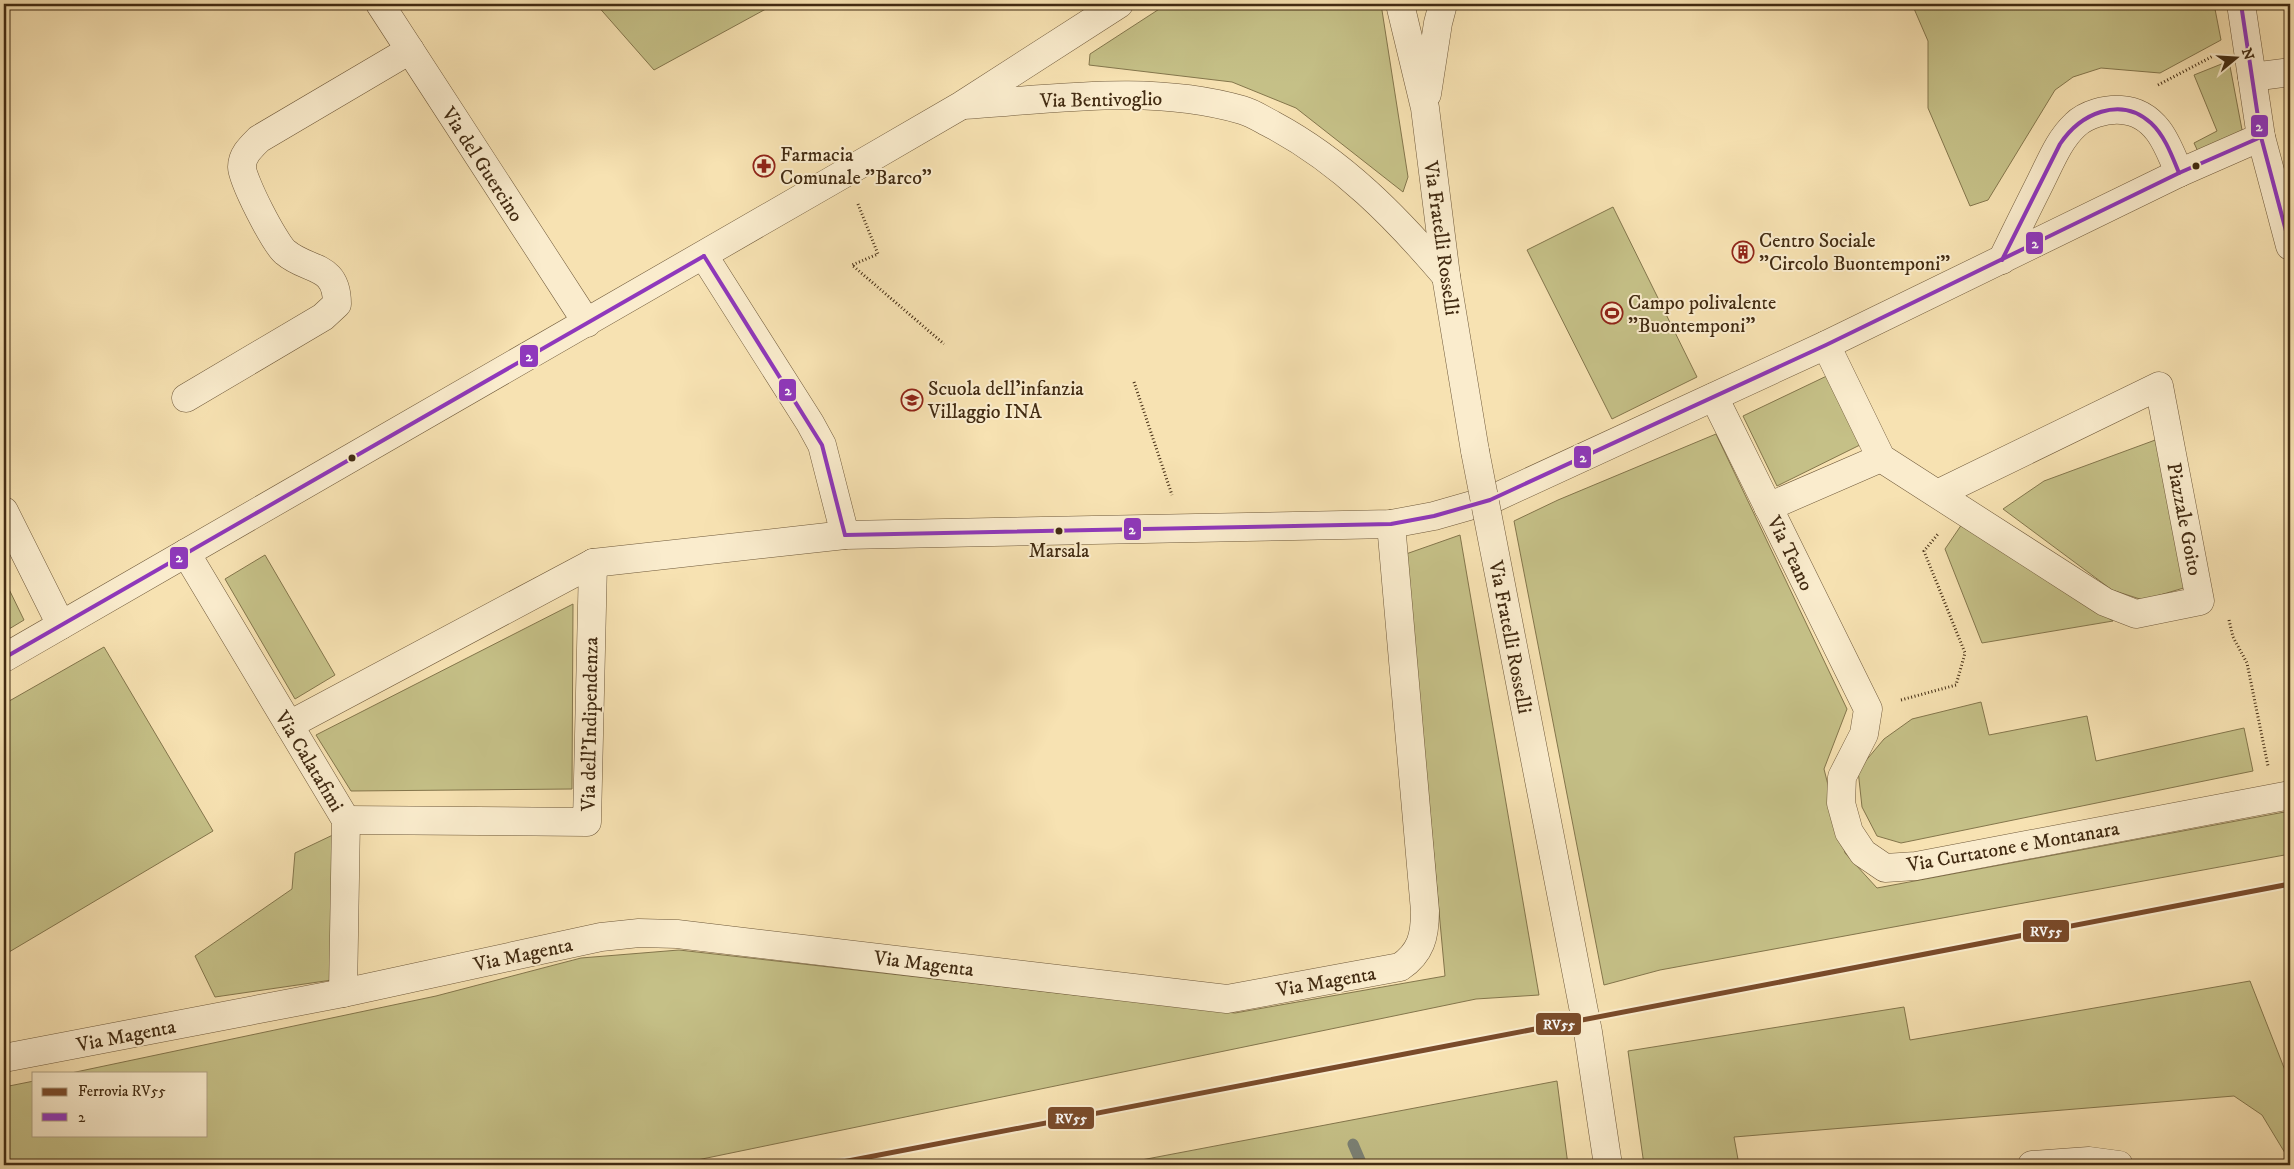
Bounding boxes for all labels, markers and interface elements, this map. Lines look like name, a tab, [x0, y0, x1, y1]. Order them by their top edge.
north arrow	[2212, 32, 2262, 82]
text: N	[2237, 46, 2258, 63]
street label: Via Bentivoglio	[1039, 87, 1162, 114]
street label: Via del Guercino	[435, 102, 528, 227]
line badge: 2	[2250, 114, 2269, 138]
text: 2	[2256, 118, 2264, 136]
place label: Farmacia Comunale "Barco"	[780, 143, 932, 191]
pharmacy icon: Farmacia Comunale "Barco"	[752, 154, 776, 178]
street label: Via Fratelli Rosselli	[1417, 158, 1464, 317]
unlabelled marker	[2191, 161, 2201, 171]
place label: Centro Sociale "Circolo Buontemponi"	[1759, 229, 1950, 277]
line badge: 2	[2025, 231, 2044, 255]
text: 2	[2032, 235, 2040, 253]
building icon: Centro Sociale "Circolo Buontemponi"	[1731, 240, 1755, 264]
place label: Campo polivalente "Buontemponi"	[1628, 291, 1776, 339]
sports icon: Campo polivalente "Buontemponi"	[1600, 301, 1624, 325]
line badge: 2	[519, 344, 539, 368]
text: 2	[526, 348, 534, 366]
place label: Scuola dell'infanzia Villaggio INA	[927, 377, 1084, 425]
line badge: 2	[778, 378, 797, 402]
text: 2	[785, 382, 793, 400]
school or university icon: Scuola dell'infanzia Villaggio INA	[900, 388, 924, 412]
line badge: 2	[1573, 445, 1592, 469]
text: 2	[1580, 449, 1588, 467]
unlabelled marker	[347, 453, 357, 463]
street label: Piazzale Goito	[2160, 461, 2207, 578]
street label: Via Teano	[1760, 511, 1819, 595]
line badge: 2	[1123, 517, 1142, 541]
text: 2	[1129, 521, 1137, 539]
marker: Marsala	[1054, 526, 1064, 536]
place label: Marsala	[1029, 540, 1089, 563]
line badge: 2	[169, 546, 189, 570]
text: 2	[176, 549, 184, 567]
street label: Via Fratelli Rosselli	[1482, 558, 1537, 716]
street label: Via dell'Indipendenza	[576, 636, 605, 812]
street label: Via Calatafimi	[268, 706, 349, 817]
street label: Via Curtatone e Montanara	[1904, 816, 2122, 879]
line badge: RV55	[2022, 919, 2070, 943]
text: RV55	[2030, 923, 2062, 941]
street label: Via Magenta	[471, 933, 576, 978]
street label: Via Magenta	[871, 946, 976, 983]
street label: Via Magenta	[1274, 961, 1378, 1004]
line badge: RV55	[1535, 1012, 1582, 1036]
street label: Via Magenta	[74, 1015, 178, 1059]
text: RV55	[1543, 1016, 1575, 1034]
legend	[32, 1072, 208, 1136]
text: Ferrovia RV55	[78, 1082, 166, 1101]
line badge: RV55	[1047, 1106, 1095, 1130]
text: 2	[78, 1108, 86, 1127]
text: RV55	[1055, 1110, 1087, 1128]

